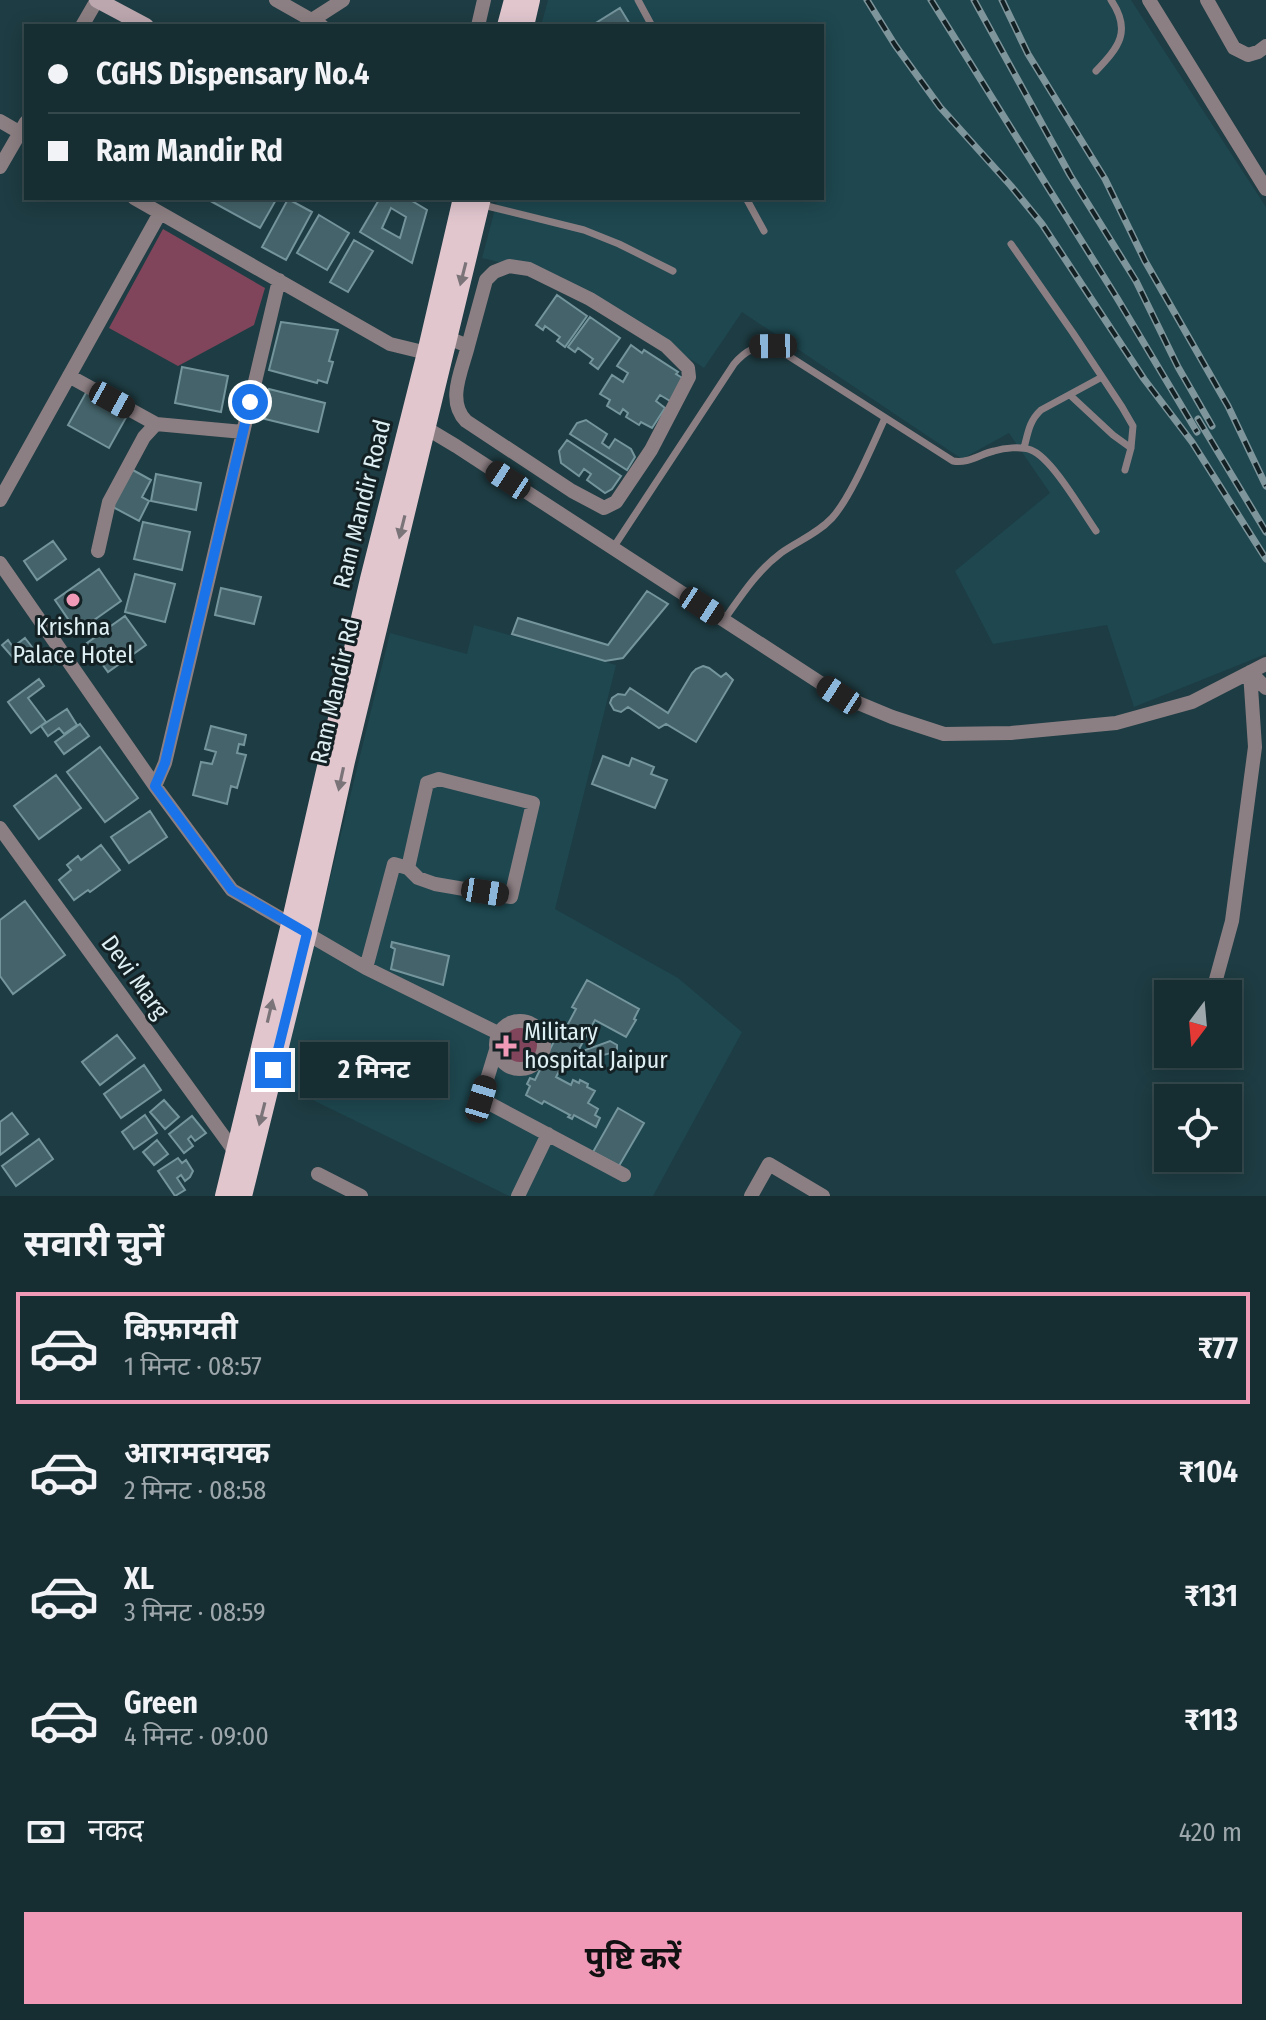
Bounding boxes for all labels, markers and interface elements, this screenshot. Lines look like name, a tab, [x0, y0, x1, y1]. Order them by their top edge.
text: CGHS Dispensary No.4	[96, 56, 369, 92]
text: Ram Mandir Rd	[96, 133, 283, 169]
one-way arrow	[456, 261, 469, 286]
car	[749, 334, 797, 358]
car	[85, 378, 139, 422]
route start	[232, 384, 268, 420]
street label: Ram Mandir Road	[328, 417, 396, 591]
car	[481, 457, 535, 503]
one-way arrow	[395, 514, 408, 539]
car	[675, 583, 729, 629]
marker: Krishna Palace Hotel	[64, 591, 82, 609]
place label: Krishna Palace Hotel	[13, 613, 133, 669]
street label: Ram Mandir Rd	[305, 615, 365, 767]
car	[812, 672, 866, 718]
one-way arrow	[334, 767, 347, 792]
car	[459, 876, 511, 908]
street label: Devi Marg	[95, 930, 175, 1025]
north arrow	[1154, 980, 1242, 1068]
map controls	[1154, 980, 1242, 1172]
one-way arrow	[264, 999, 277, 1024]
place label: Military hospital Jaipur	[524, 1018, 668, 1074]
marker: Military hospital Jaipur	[495, 1035, 517, 1057]
callout: 2 मिनट	[301, 1042, 449, 1098]
route end	[255, 1052, 291, 1088]
text: 2 मिनट	[338, 1054, 410, 1085]
car	[463, 1073, 499, 1125]
button: locate	[1154, 1084, 1242, 1172]
one-way arrow	[255, 1102, 268, 1127]
text: सवारी चुनें	[24, 1222, 164, 1266]
text: किफ़ायती	[124, 1311, 238, 1347]
icon: car	[28, 1312, 100, 1384]
text: ₹77	[1198, 1330, 1238, 1366]
text: 1 मिनट · 08:57	[124, 1351, 262, 1382]
text: आरामदायक	[124, 1435, 270, 1471]
icon: car	[28, 1436, 100, 1508]
text: ₹104	[1179, 1454, 1238, 1490]
text: 2 मिनट · 08:58	[124, 1475, 266, 1506]
icon: car	[28, 1560, 100, 1632]
text: XL	[124, 1561, 154, 1597]
text: ₹131	[1184, 1578, 1238, 1614]
text: 3 मिनट · 08:59	[124, 1597, 266, 1628]
icon: car	[28, 1684, 100, 1756]
text: Green	[124, 1685, 198, 1721]
text: ₹113	[1184, 1702, 1238, 1738]
text: 4 मिनट · 09:00	[124, 1721, 269, 1752]
icon: cash	[24, 1810, 68, 1854]
text: नकद	[88, 1812, 144, 1848]
text: 420 m	[1179, 1817, 1242, 1848]
button: पुष्टि करें	[24, 1912, 1242, 2004]

